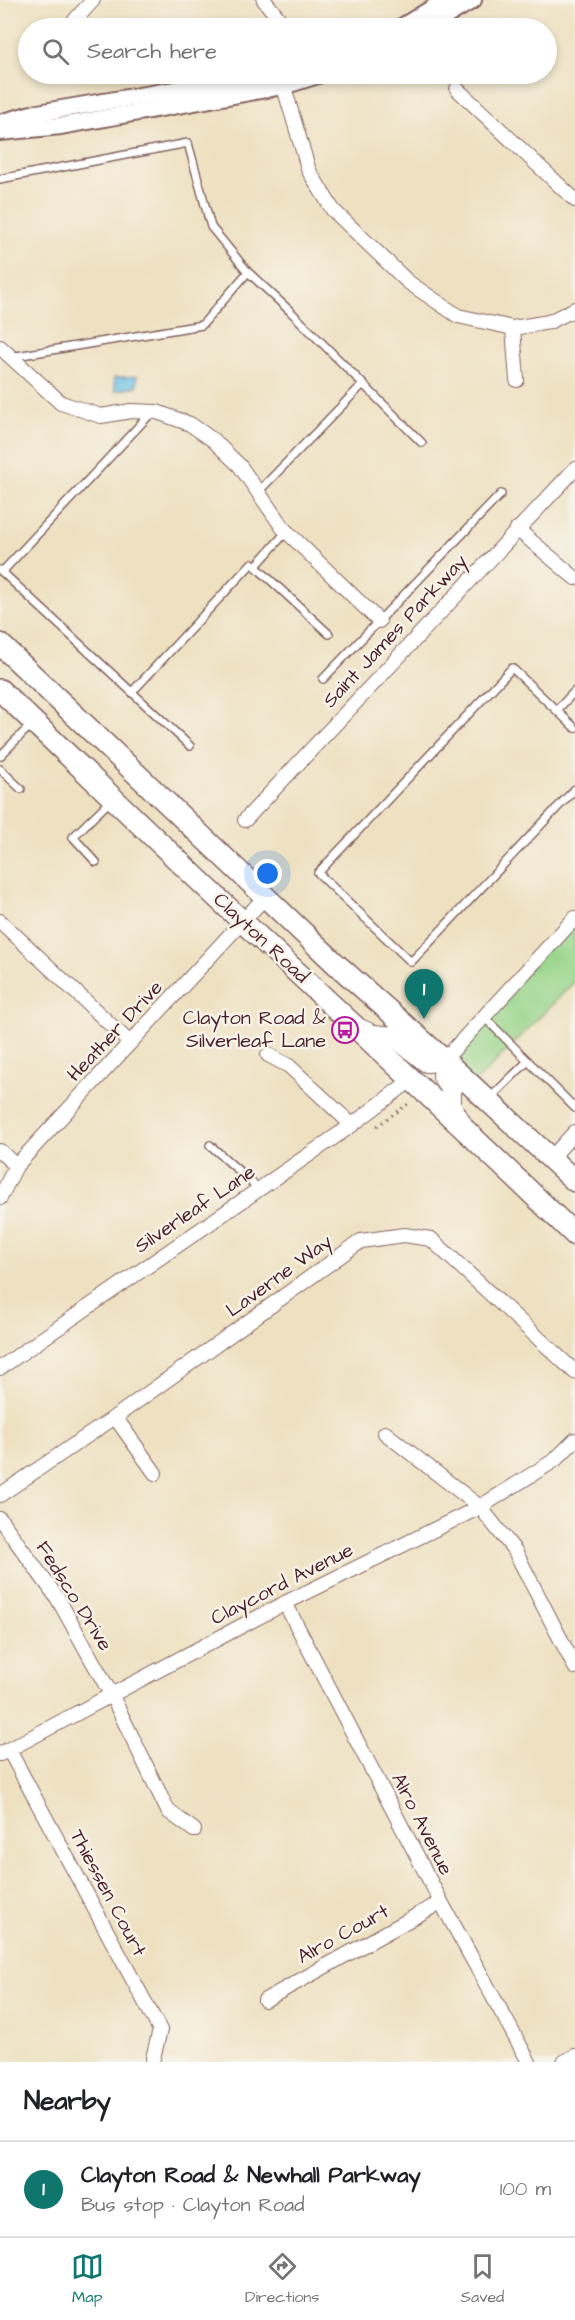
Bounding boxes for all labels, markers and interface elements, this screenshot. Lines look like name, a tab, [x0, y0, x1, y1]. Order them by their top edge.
search box	[18, 18, 557, 84]
icon: search	[39, 35, 72, 68]
text: Search here	[87, 36, 217, 67]
street label: Saint James Parkway	[316, 548, 474, 715]
your location	[253, 859, 282, 888]
street label: Clayton Road	[206, 886, 315, 990]
pin: 1	[404, 970, 444, 1019]
street label: Heather Drive	[61, 974, 169, 1088]
place label: Clayton Road & Silverleaf Lane	[183, 1004, 327, 1055]
bus stop icon: Clayton Road & Silverleaf Lane	[330, 1015, 360, 1045]
street label: Silverleaf Lane	[129, 1158, 261, 1260]
street label: Laverne Way	[220, 1228, 338, 1325]
street label: Fedsco Drive	[29, 1536, 119, 1657]
street label: Claycord Avenue	[206, 1536, 359, 1633]
street label: Alro Avenue	[384, 1768, 460, 1880]
street label: Thiessen Court	[63, 1825, 153, 1961]
street label: Alro Court	[292, 1897, 394, 1971]
text: Nearby	[24, 2083, 111, 2119]
text: Clayton Road & Newhall Parkway	[81, 2160, 421, 2191]
text: 1	[42, 2175, 45, 2203]
text: 100 m	[500, 2175, 551, 2203]
text: Bus stop · Clayton Road	[81, 2191, 305, 2219]
tab: Map	[71, 2250, 104, 2308]
tab: Directions	[245, 2250, 319, 2308]
tab: Saved	[461, 2250, 504, 2308]

